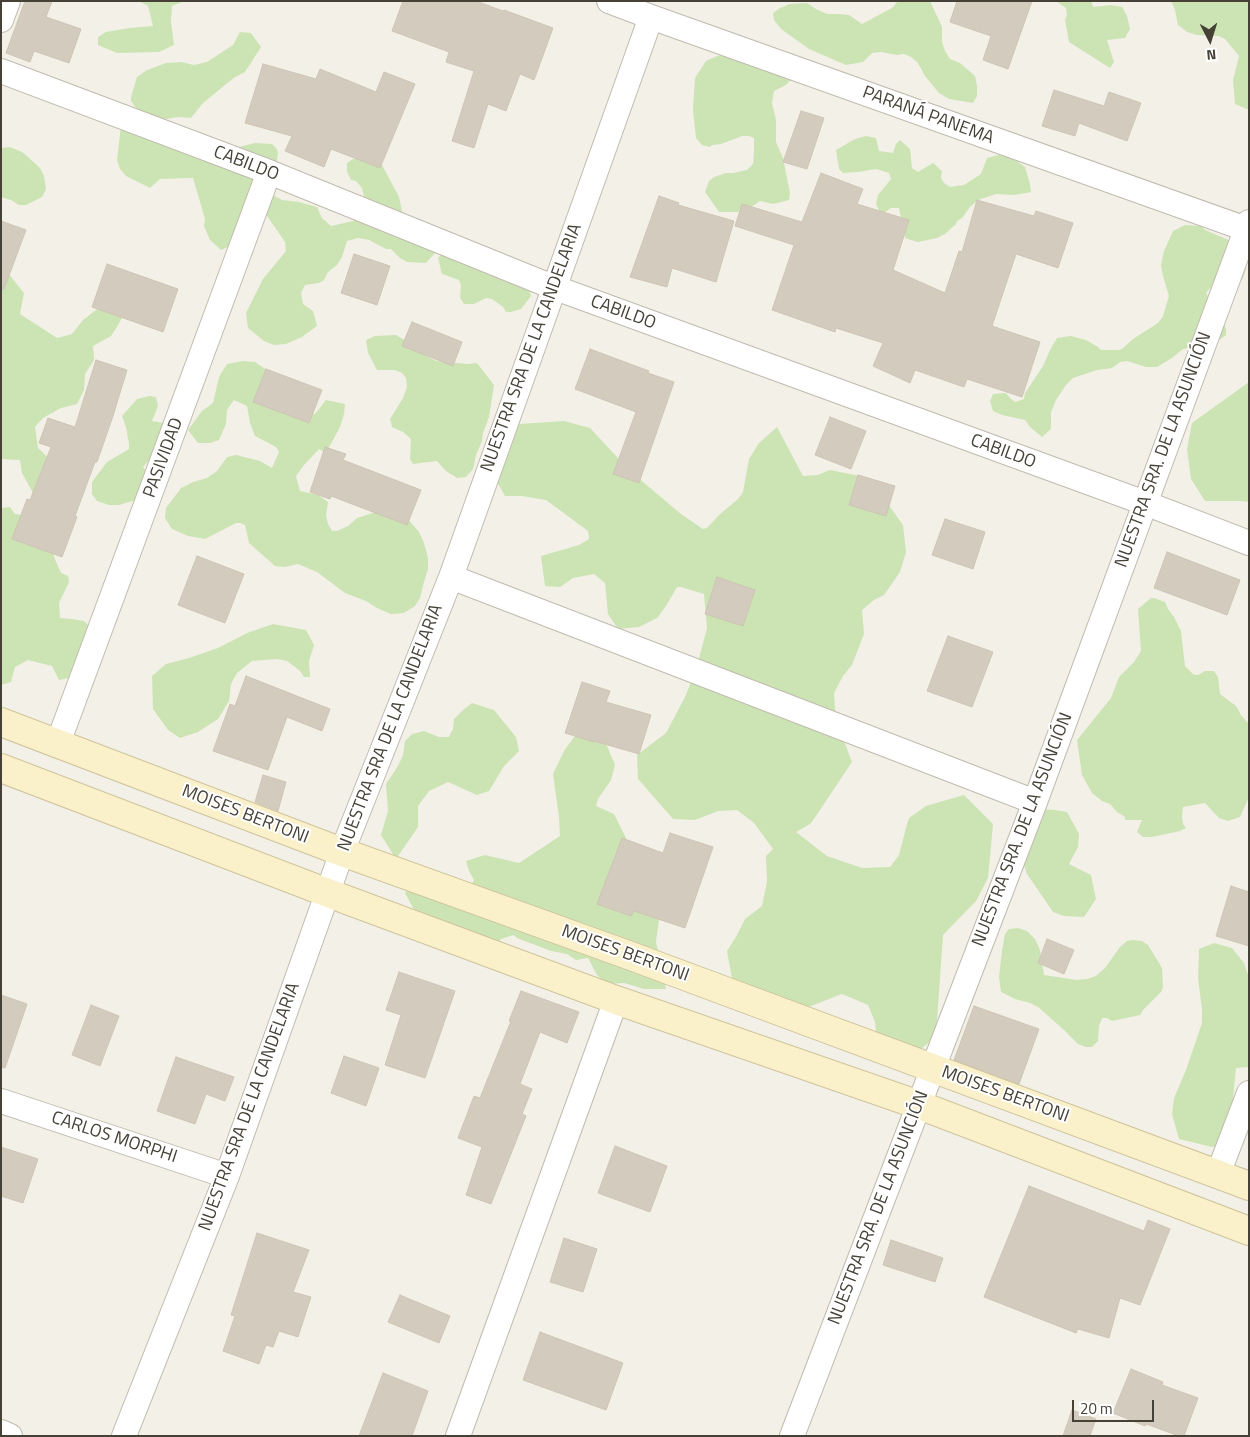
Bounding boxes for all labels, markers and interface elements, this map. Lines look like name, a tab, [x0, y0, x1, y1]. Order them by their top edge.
north arrow	[1185, 15, 1235, 65]
text: N	[1206, 45, 1217, 66]
street label: PARANÁ PANEMA	[859, 82, 997, 150]
street label: CABILDO	[210, 142, 282, 186]
street label: NUESTRA SRA DE LA CANDELARIA	[477, 221, 587, 475]
street label: CABILDO	[587, 291, 659, 335]
street label: NUESTRA SRA. DE LA ASUNCIÓN	[1111, 329, 1217, 571]
street label: PASIVIDAD	[140, 415, 188, 501]
street label: CABILDO	[967, 430, 1039, 474]
street label: NUESTRA SRA DE LA CANDELARIA	[334, 602, 448, 854]
street label: NUESTRA SRA. DE LA ASUNCIÓN	[968, 710, 1078, 950]
street label: MOISES BERTONI	[178, 781, 312, 849]
street label: MOISES BERTONI	[558, 921, 692, 987]
street label: NUESTRA SRA DE LA CANDELARIA	[195, 980, 305, 1234]
street label: MOISES BERTONI	[938, 1062, 1072, 1128]
street label: NUESTRA SRA. DE LA ASUNCIÓN	[824, 1088, 934, 1328]
street label: CARLOS MORPHI	[48, 1108, 180, 1168]
scale bar	[1075, 1390, 1158, 1422]
text: 20 m	[1080, 1397, 1113, 1420]

